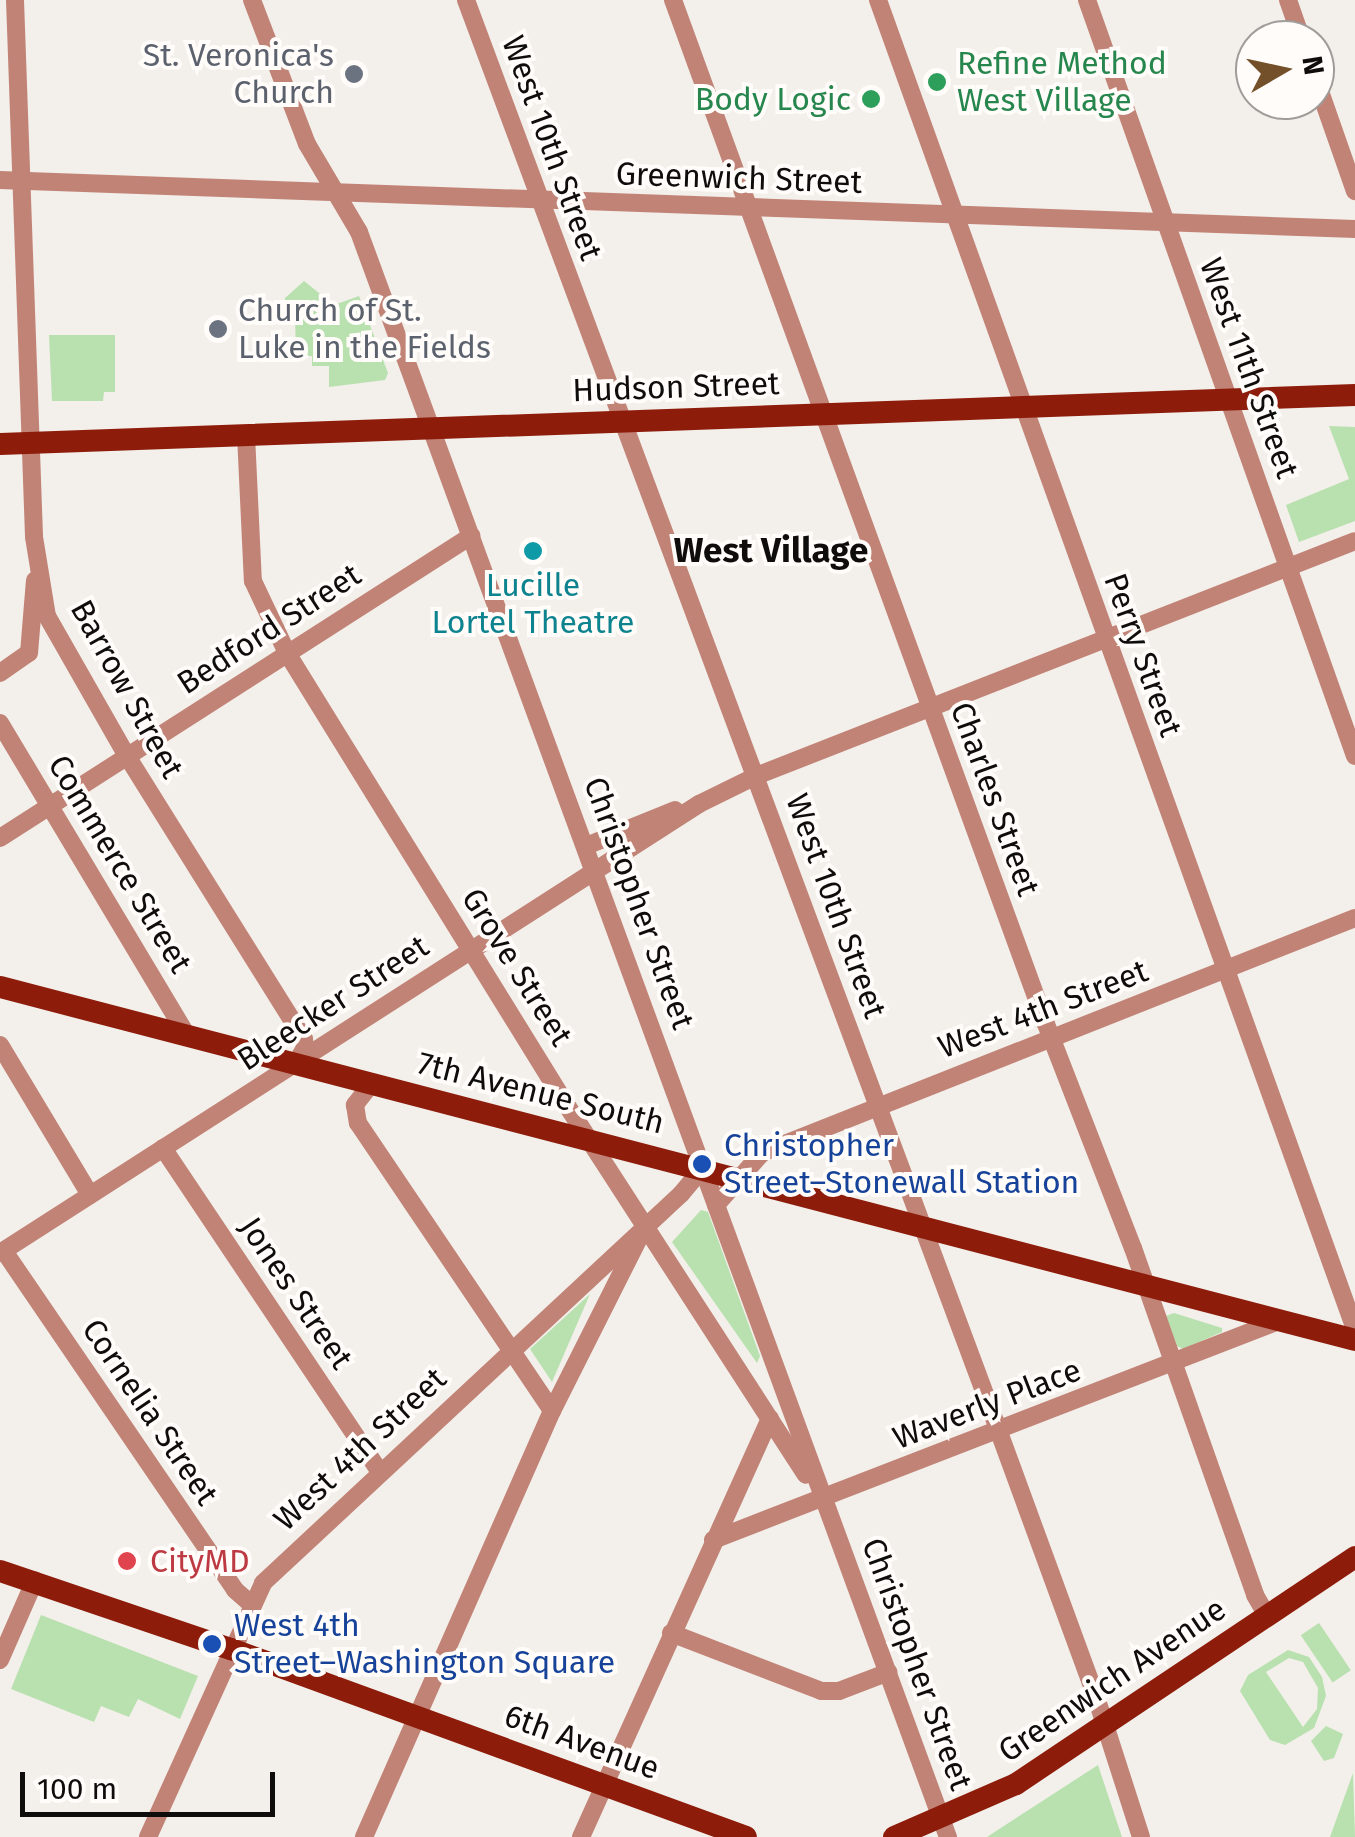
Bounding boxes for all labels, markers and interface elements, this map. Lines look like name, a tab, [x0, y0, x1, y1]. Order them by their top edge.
north arrow	[1235, 20, 1335, 120]
street label: West 10th Street	[494, 31, 610, 265]
place label: St. Veronica's Church	[143, 37, 334, 112]
place label: Refine Method West Village	[957, 45, 1167, 120]
text: N	[1295, 54, 1331, 77]
marker: St. Veronica's Church	[343, 63, 365, 85]
marker: Refine Method West Village	[926, 71, 948, 93]
place label: Body Logic	[695, 80, 851, 118]
marker: Body Logic	[860, 88, 882, 110]
street label: Greenwich Street	[615, 155, 863, 201]
street label: West 11th Street	[1191, 253, 1307, 483]
place label: Church of St. Luke in the Fields	[238, 292, 491, 367]
marker: Church of St. Luke in the Fields	[207, 318, 229, 340]
street label: Hudson Street	[572, 364, 780, 410]
district label: West Village	[674, 529, 868, 571]
marker: Lucille Lortel Theatre	[522, 540, 544, 562]
street label: Bedford Street	[170, 555, 368, 703]
place label: Lucille Lortel Theatre	[432, 567, 634, 642]
street label: Perry Street	[1096, 568, 1190, 742]
street label: Barrow Street	[62, 593, 192, 785]
street label: Charles Street	[942, 697, 1048, 901]
street label: Commerce Street	[40, 748, 200, 980]
street label: Christopher Street	[576, 772, 702, 1034]
street label: West 10th Street	[778, 789, 894, 1023]
street label: Grove Street	[453, 881, 581, 1053]
street label: Bleecker Street	[230, 927, 436, 1079]
street label: West 4th Street	[933, 951, 1153, 1067]
street label: 7th Avenue South	[414, 1044, 668, 1142]
place label: Christopher Street–Stonewall Station	[724, 1127, 1079, 1202]
marker: Christopher Street–Stonewall Station	[689, 1151, 715, 1177]
street label: Jones Street	[231, 1210, 361, 1376]
street label: Cornelia Street	[74, 1312, 226, 1512]
street label: Waverly Place	[888, 1351, 1086, 1457]
street label: West 4th Street	[266, 1360, 454, 1538]
street label: Christopher Street	[854, 1533, 980, 1795]
place label: CityMD	[150, 1542, 250, 1580]
marker: CityMD	[114, 1548, 140, 1574]
street label: Greenwich Avenue	[991, 1590, 1233, 1770]
place label: West 4th Street–Washington Square	[234, 1607, 615, 1682]
marker: West 4th Street–Washington Square	[199, 1631, 225, 1657]
street label: 6th Avenue	[499, 1696, 665, 1788]
scale bar	[25, 1752, 280, 1814]
text: 100 m	[37, 1771, 117, 1807]

